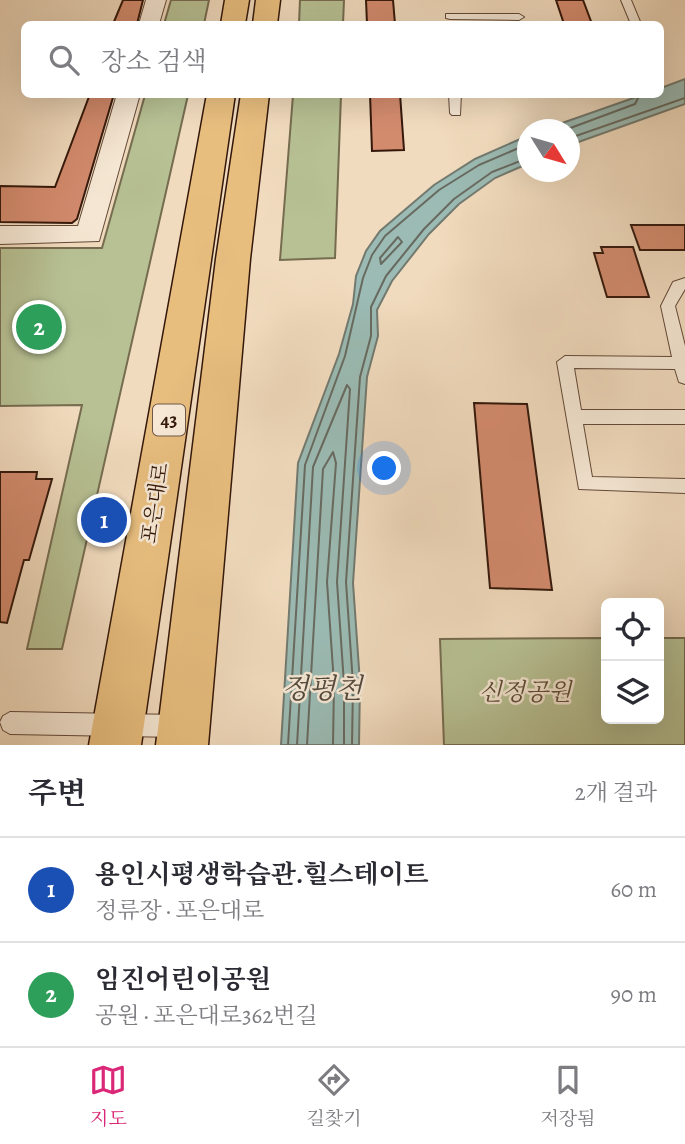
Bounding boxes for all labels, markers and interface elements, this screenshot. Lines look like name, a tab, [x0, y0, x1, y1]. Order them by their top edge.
search box	[21, 21, 664, 98]
icon: search	[45, 41, 83, 79]
text: 장소 검색	[101, 44, 207, 79]
north arrow	[517, 119, 580, 182]
pin: 2	[16, 301, 62, 353]
road number: 43	[153, 404, 185, 436]
your location	[367, 451, 401, 485]
street label: 포은대로	[135, 461, 175, 545]
pin: 1	[81, 494, 127, 546]
map controls	[601, 598, 664, 724]
button: locate	[601, 598, 664, 661]
button: layers	[601, 661, 664, 724]
water label: 정평천	[281, 670, 365, 708]
park label: 신정공원	[479, 676, 573, 708]
text: 주변	[28, 773, 86, 813]
text: 2개 결과	[575, 777, 657, 808]
text: 용인시평생학습관.힐스테이트	[95, 857, 429, 892]
text: 1	[47, 874, 55, 905]
text: 60 m	[610, 874, 657, 905]
text: 정류장 · 포은대로	[95, 895, 264, 926]
text: 임진어린이공원	[95, 962, 271, 997]
text: 2	[45, 979, 57, 1010]
text: 90 m	[611, 979, 657, 1010]
text: 공원 · 포은대로362번길	[95, 1000, 318, 1031]
tab: 지도	[89, 1061, 127, 1132]
tab: 길찾기	[306, 1061, 361, 1132]
tab: 저장됨	[540, 1061, 596, 1132]

